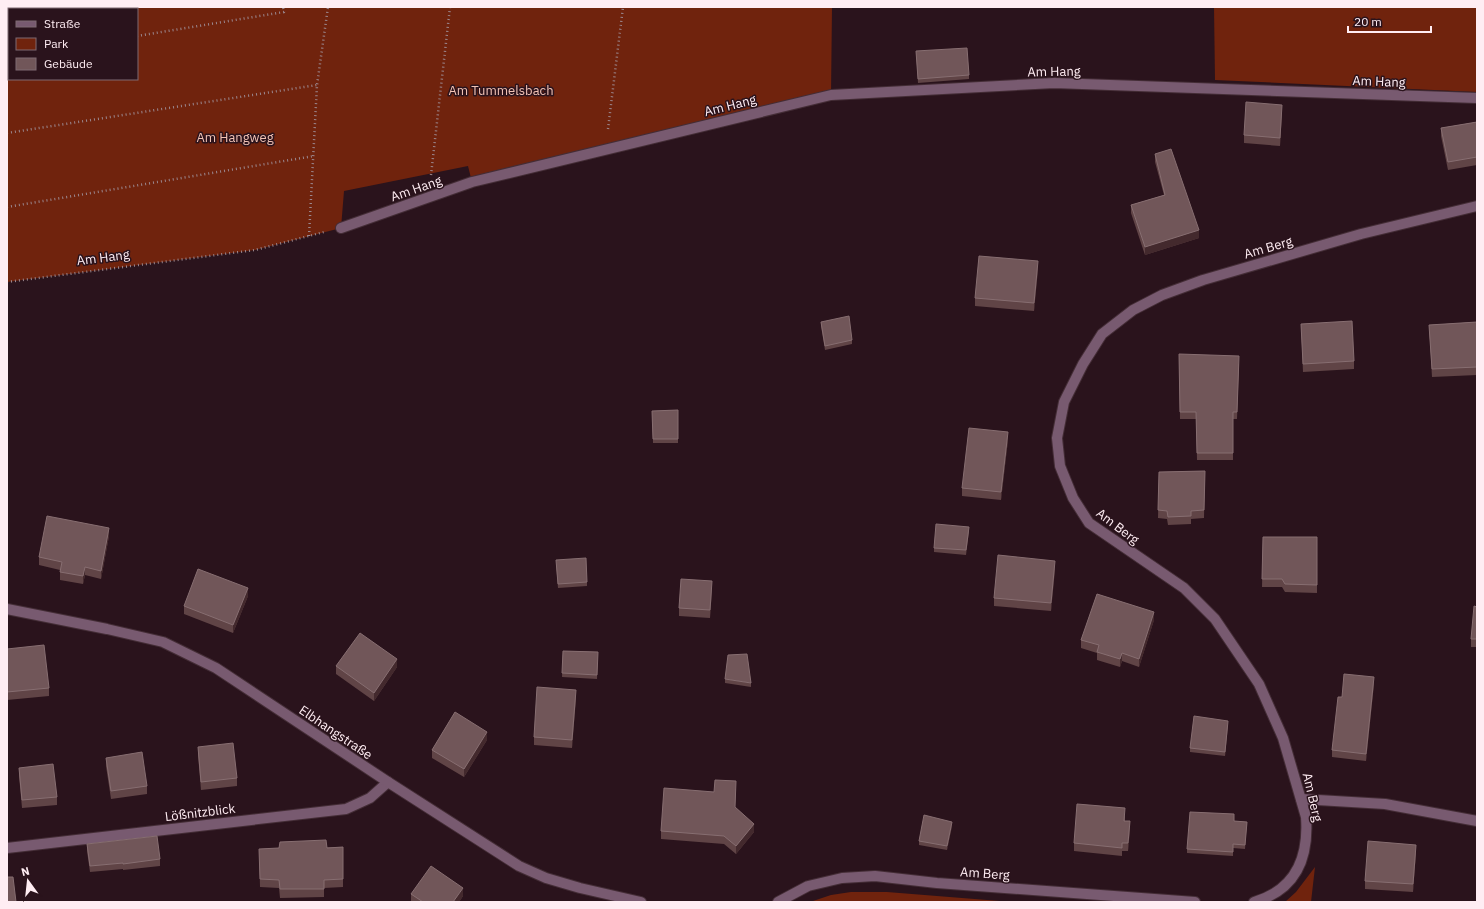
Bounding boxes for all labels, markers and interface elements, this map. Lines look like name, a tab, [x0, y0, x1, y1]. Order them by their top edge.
legend	[8, 8, 138, 80]
scale bar	[1348, 8, 1431, 34]
text: 20 m	[1354, 14, 1382, 29]
text: Straße	[44, 16, 81, 31]
text: Park	[44, 36, 69, 51]
text: Gebäude	[44, 56, 93, 71]
street label: Am Hang	[1027, 63, 1081, 80]
street label: Am Hang	[1352, 72, 1406, 91]
park label: Am Tummelsbach	[448, 82, 554, 99]
street label: Am Hang	[702, 91, 758, 120]
park label: Am Hangweg	[196, 129, 274, 146]
street label: Am Hang	[388, 172, 444, 205]
street label: Am Berg	[1242, 232, 1295, 263]
street label: Am Hang	[76, 246, 131, 269]
street label: Am Berg	[1093, 505, 1143, 548]
street label: Elbhangstraße	[296, 702, 376, 763]
street label: Am Berg	[1299, 771, 1326, 823]
street label: Lößnitzblick	[164, 800, 236, 825]
north arrow	[8, 861, 48, 901]
street label: Am Berg	[960, 863, 1010, 884]
text: N	[20, 864, 31, 879]

